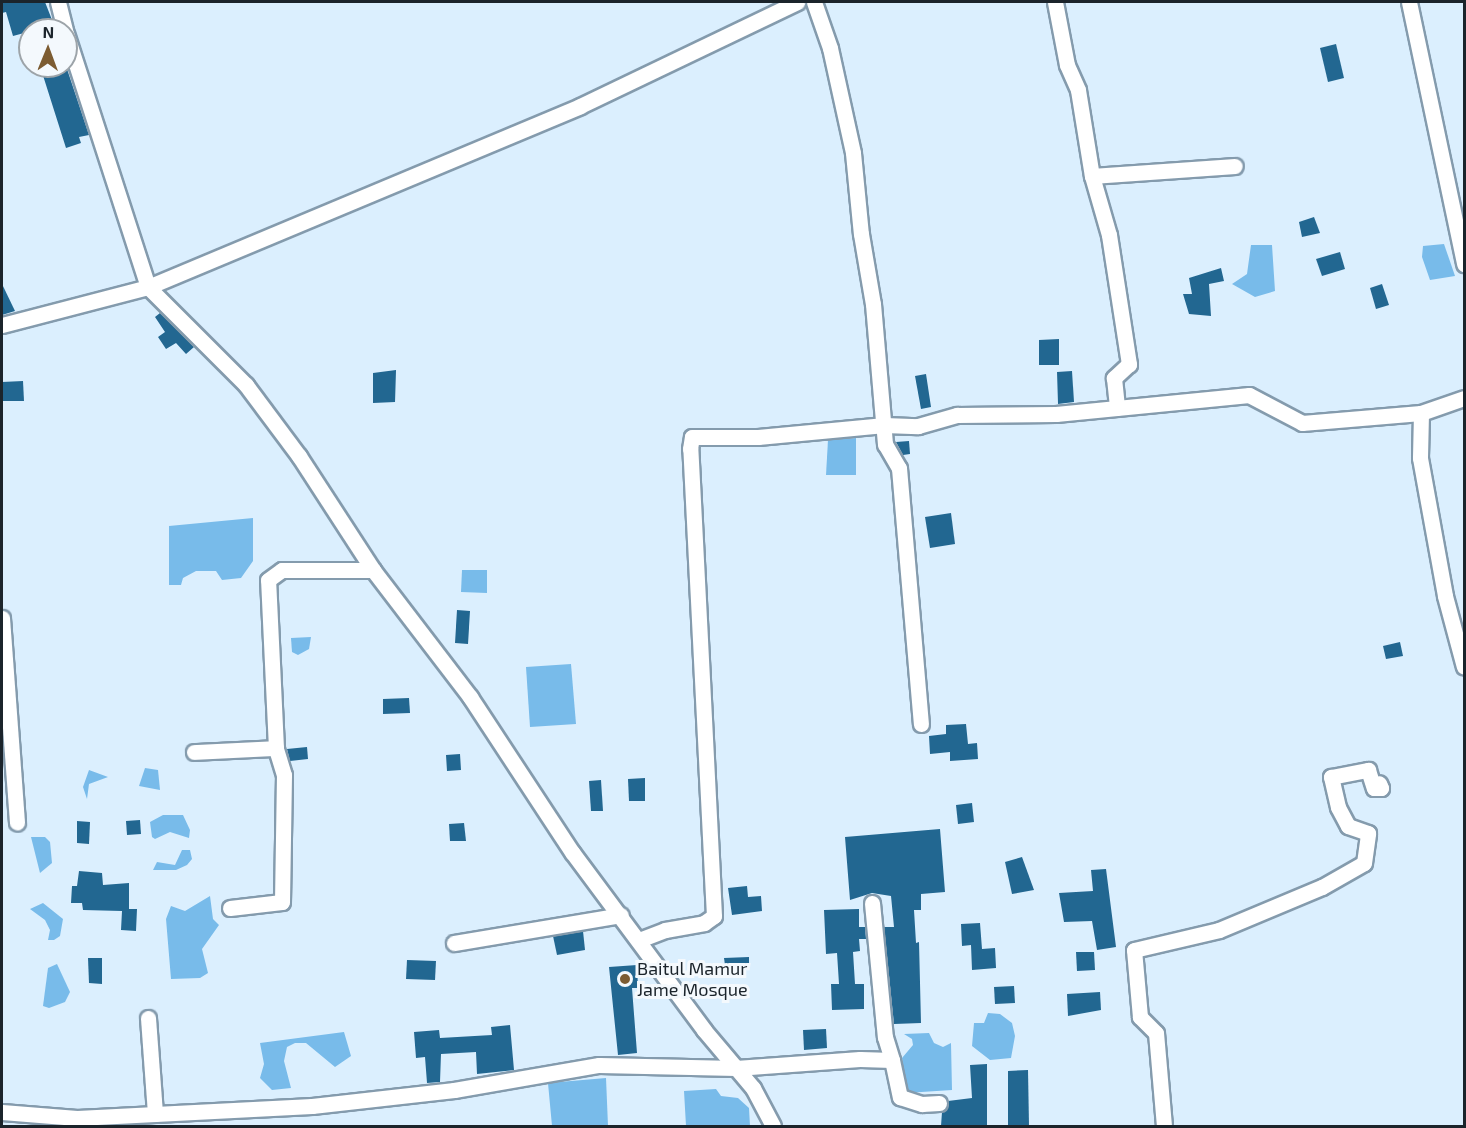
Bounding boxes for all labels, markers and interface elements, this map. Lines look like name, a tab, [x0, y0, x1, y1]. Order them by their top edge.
north arrow	[18, 18, 78, 78]
text: N	[42, 22, 54, 41]
place label: Baitul Mamur Jame Mosque	[637, 958, 748, 1000]
marker: Baitul Mamur Jame Mosque	[618, 972, 632, 986]

